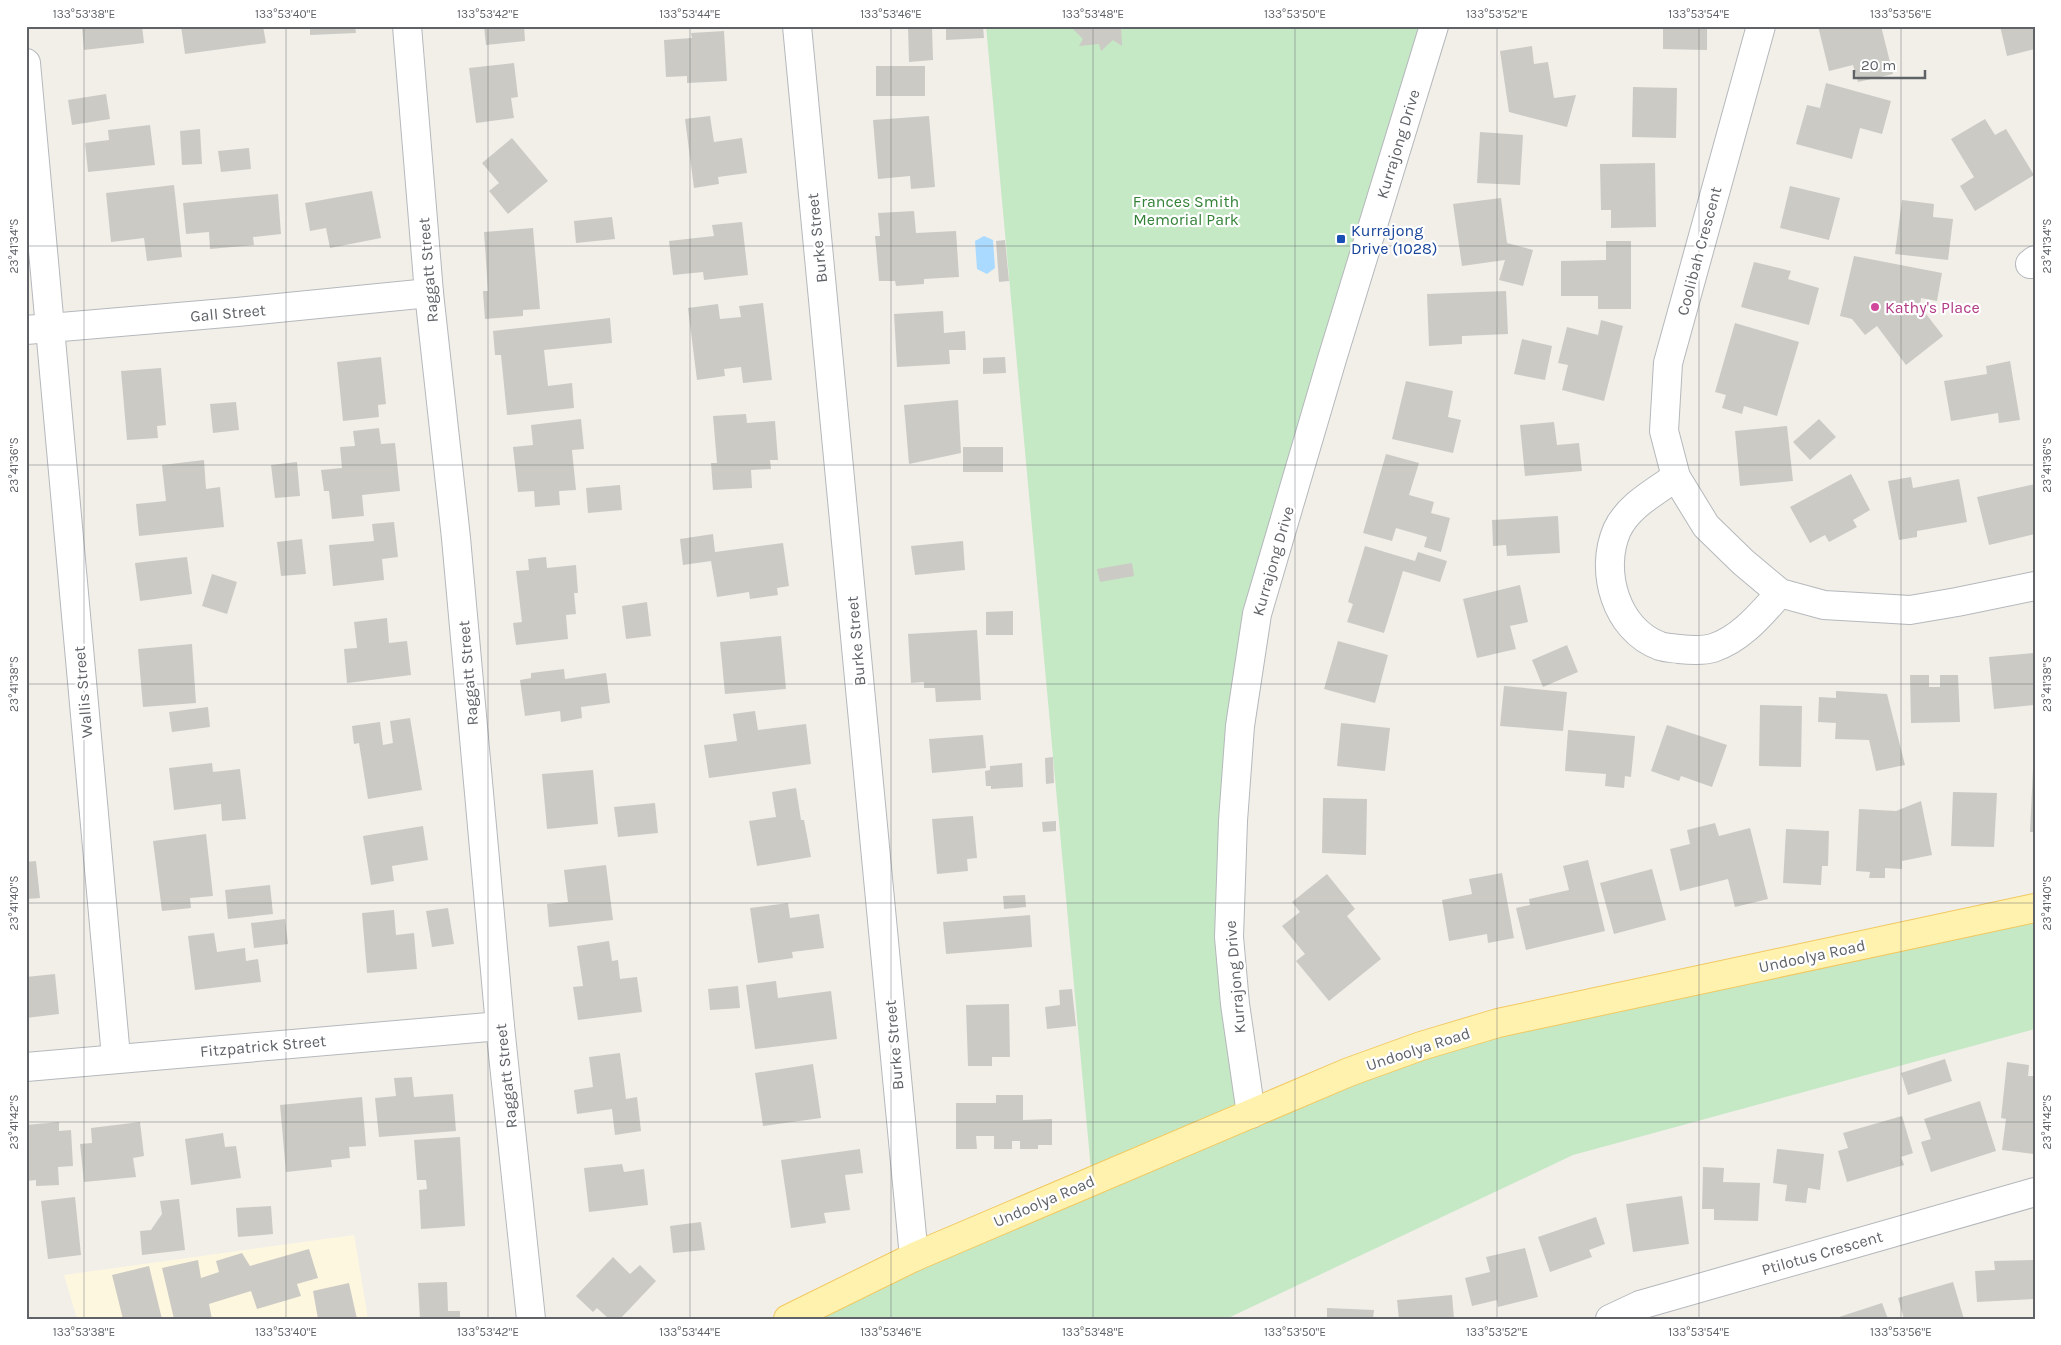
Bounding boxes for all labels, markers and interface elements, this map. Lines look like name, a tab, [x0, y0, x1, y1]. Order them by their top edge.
text: 133°53'38"E	[53, 7, 115, 21]
text: 133°53'40"E	[255, 7, 317, 21]
text: 133°53'42"E	[457, 7, 519, 21]
text: 133°53'44"E	[659, 7, 721, 21]
text: 133°53'46"E	[860, 7, 922, 21]
text: 133°53'48"E	[1062, 7, 1124, 21]
text: 133°53'50"E	[1264, 7, 1326, 21]
text: 133°53'52"E	[1466, 7, 1528, 21]
text: 133°53'54"E	[1668, 7, 1730, 21]
text: 133°53'56"E	[1870, 7, 1932, 21]
scale bar	[1854, 48, 1925, 80]
text: 20 m	[1861, 56, 1896, 74]
street label: Kurrajong Drive	[1372, 87, 1424, 201]
street label: Coolibah Crescent	[1673, 184, 1725, 318]
street label: Burke Street	[803, 192, 831, 284]
park label: Frances Smith Memorial Park	[1133, 192, 1239, 229]
street label: Raggatt Street	[414, 217, 442, 323]
text: 23°41'34"S	[7, 218, 21, 274]
text: 23°41'34"S	[2040, 218, 2054, 274]
place label: Kurrajong Drive (1028)	[1351, 221, 1437, 258]
marker: Kurrajong Drive (1028)	[1335, 233, 1347, 245]
place label: Kathy's Place	[1885, 298, 1980, 317]
street label: Gall Street	[189, 300, 267, 326]
marker: Kathy's Place	[1869, 301, 1881, 313]
text: 23°41'36"S	[7, 437, 21, 493]
text: 23°41'36"S	[2040, 437, 2054, 493]
street label: Kurrajong Drive	[1248, 504, 1298, 618]
street label: Burke Street	[843, 595, 869, 687]
street label: Raggatt Street	[454, 620, 482, 726]
street label: Wallis Street	[70, 645, 96, 739]
text: 23°41'38"S	[7, 656, 21, 712]
text: 23°41'38"S	[2040, 656, 2054, 712]
text: 23°41'40"S	[7, 875, 21, 931]
text: 23°41'40"S	[2040, 875, 2054, 931]
street label: Kurrajong Drive	[1221, 920, 1249, 1034]
street label: Undoolya Road	[1757, 935, 1867, 977]
street label: Burke Street	[881, 999, 907, 1091]
street label: Raggatt Street	[491, 1023, 521, 1129]
street label: Undoolya Road	[1363, 1023, 1473, 1075]
street label: Fitzpatrick Street	[199, 1031, 327, 1061]
text: 23°41'42"S	[7, 1095, 21, 1149]
text: 23°41'42"S	[2040, 1095, 2054, 1149]
street label: Undoolya Road	[990, 1171, 1098, 1231]
street label: Ptilotus Crescent	[1759, 1227, 1885, 1279]
text: 133°53'38"E	[53, 1325, 115, 1339]
text: 133°53'40"E	[255, 1325, 317, 1339]
text: 133°53'42"E	[457, 1325, 519, 1339]
text: 133°53'44"E	[659, 1325, 721, 1339]
text: 133°53'46"E	[860, 1325, 922, 1339]
text: 133°53'48"E	[1062, 1325, 1124, 1339]
text: 133°53'50"E	[1264, 1325, 1326, 1339]
text: 133°53'52"E	[1466, 1325, 1528, 1339]
text: 133°53'54"E	[1668, 1325, 1730, 1339]
text: 133°53'56"E	[1870, 1325, 1932, 1339]

